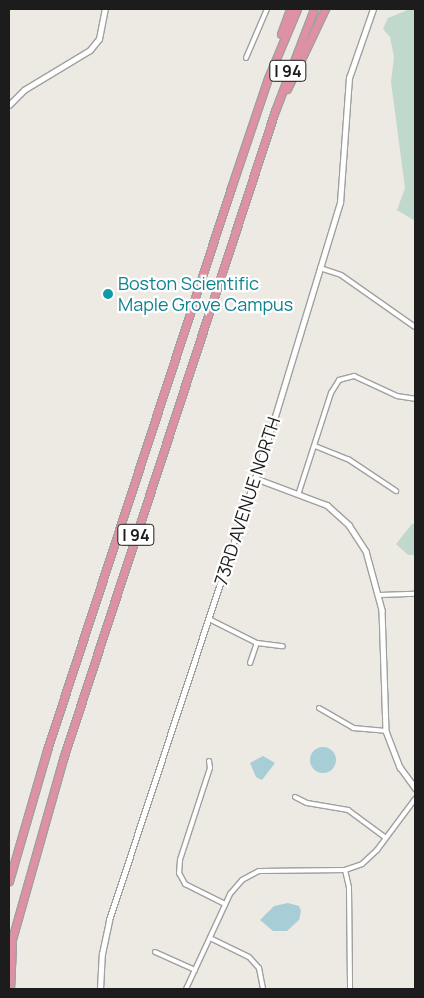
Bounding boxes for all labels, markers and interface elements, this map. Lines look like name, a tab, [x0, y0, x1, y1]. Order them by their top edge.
road number: I 94	[269, 58, 307, 84]
place label: Boston Scientific Maple Grove Campus	[118, 273, 293, 316]
marker: Boston Scientific Maple Grove Campus	[102, 288, 114, 300]
street label: 73RD AVENUE NORTH	[210, 414, 284, 588]
road number: I 94	[117, 522, 155, 548]

